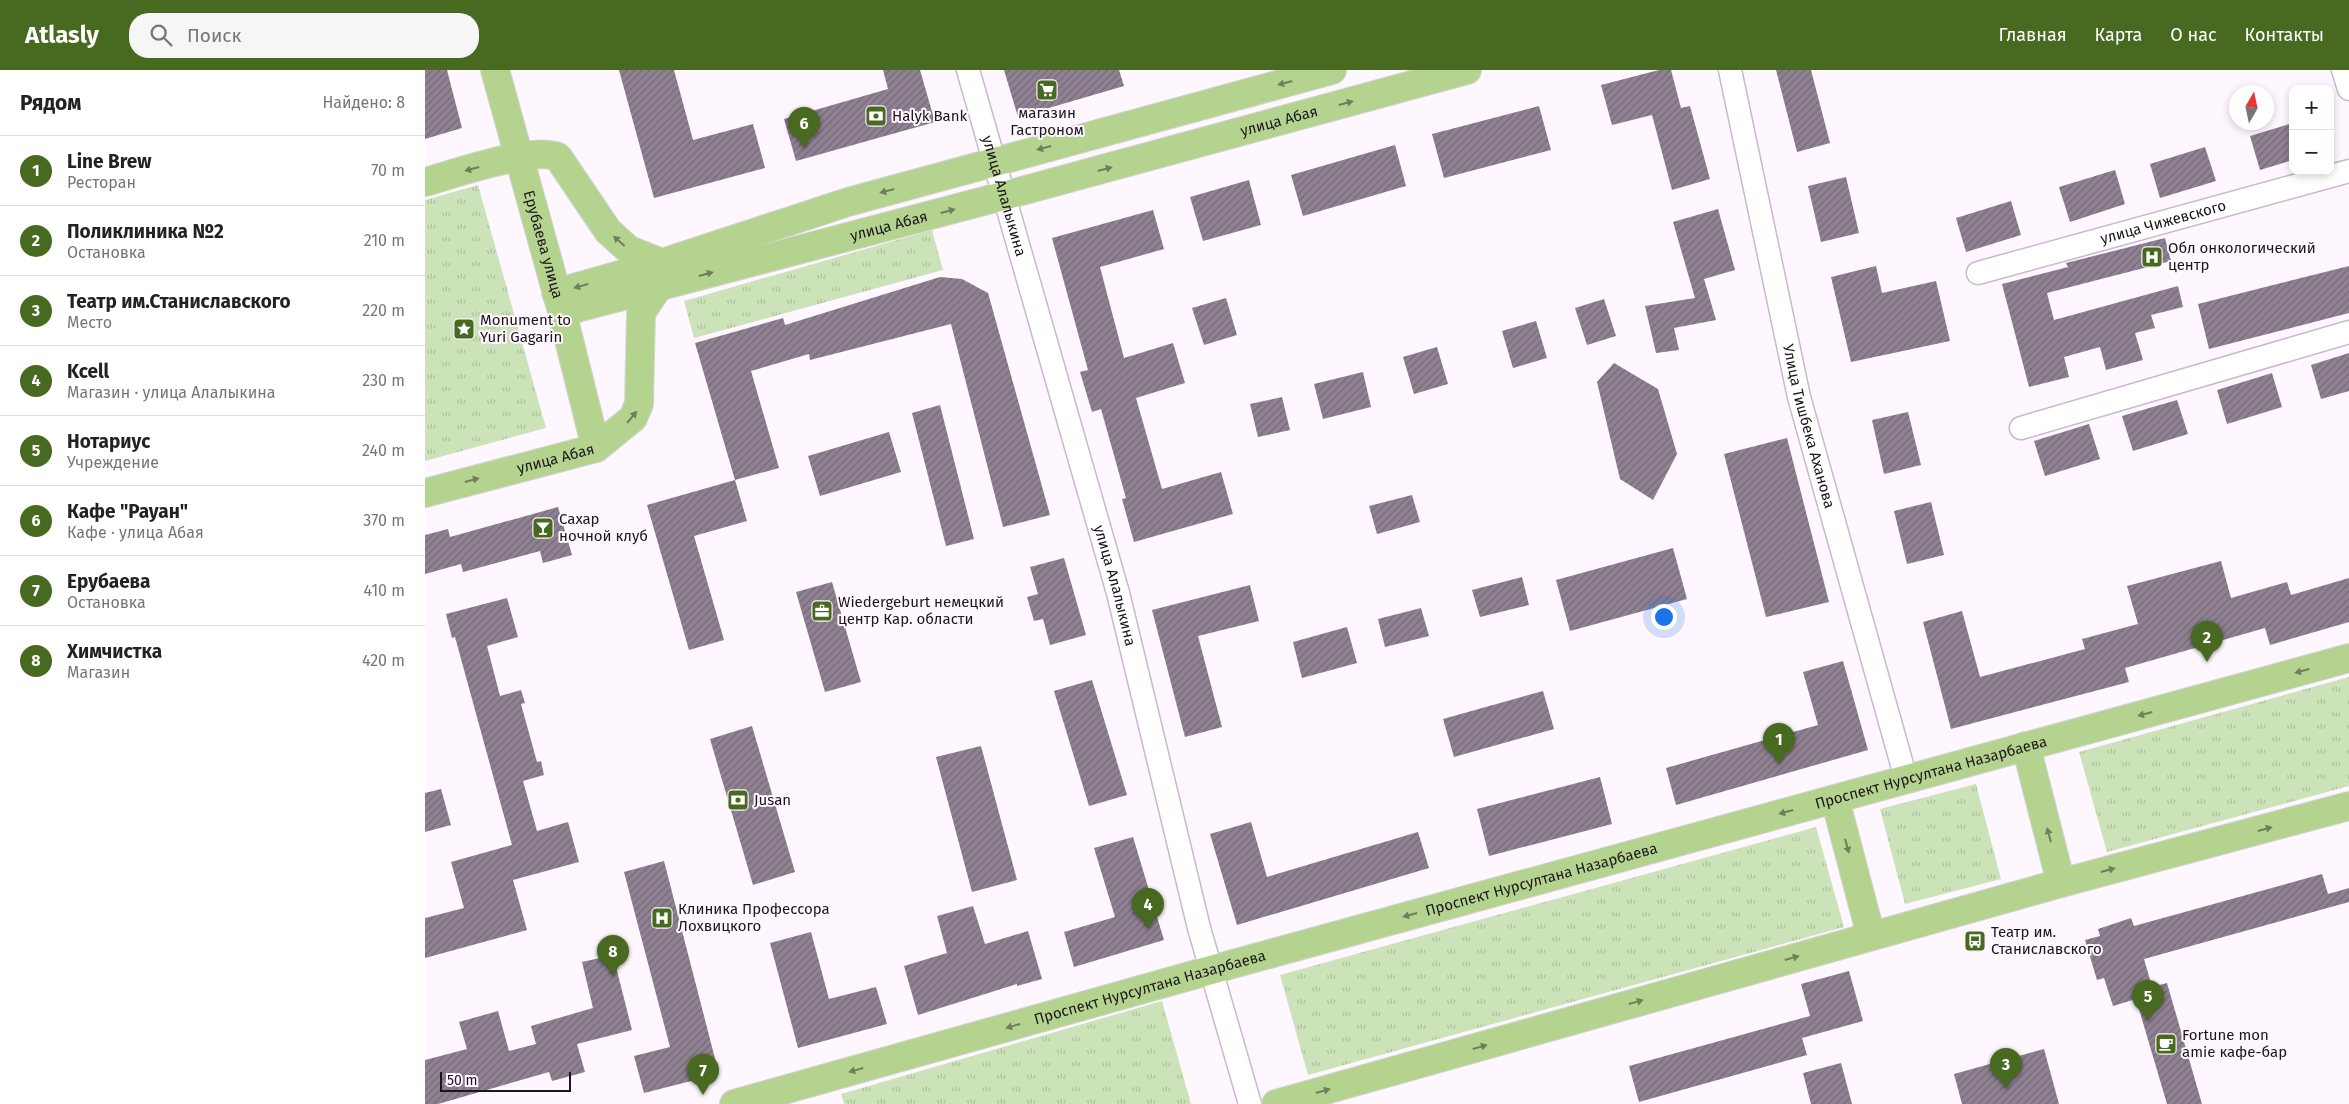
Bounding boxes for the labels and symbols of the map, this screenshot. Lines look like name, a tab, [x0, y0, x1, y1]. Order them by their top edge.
supermarket icon: магазин Гастроном	[1035, 78, 1059, 102]
one-way arrow	[1278, 79, 1293, 87]
north arrow	[2229, 85, 2274, 130]
one-way arrow	[1339, 99, 1354, 107]
street label: улица Абая	[1238, 102, 1320, 140]
bank icon: Halyk Bank	[864, 104, 888, 128]
place label: магазин Гастроном	[1010, 104, 1084, 139]
pin: 6	[788, 107, 820, 148]
place label: Halyk Bank	[892, 107, 968, 125]
street label: улица Алалыкина	[978, 133, 1030, 258]
one-way arrow	[1036, 145, 1051, 153]
one-way arrow	[1098, 164, 1113, 172]
one-way arrow	[464, 166, 479, 174]
street label: Ерубаева улица	[520, 188, 567, 301]
one-way arrow	[880, 188, 895, 196]
street label: улица Чижевского	[2098, 196, 2228, 248]
one-way arrow	[941, 206, 956, 214]
street label: улица Абая	[848, 207, 930, 245]
one-way arrow	[613, 236, 625, 247]
place label: Обл онкологический центр	[2168, 239, 2316, 274]
hospital icon: Обл онкологический центр	[2140, 245, 2164, 269]
one-way arrow	[699, 270, 714, 278]
one-way arrow	[574, 282, 589, 290]
place label: Monument to Yuri Gagarin	[480, 311, 571, 346]
place icon: Monument to Yuri Gagarin	[452, 317, 476, 341]
street label: Улица Тишбека Аханова	[1779, 343, 1839, 510]
one-way arrow	[627, 410, 638, 423]
street label: улица Абая	[515, 440, 596, 477]
one-way arrow	[465, 476, 480, 484]
place label: Сахар ночной клуб	[559, 510, 648, 545]
bar icon: Сахар ночной клуб	[531, 516, 555, 540]
street label: улица Алалыкина	[1090, 523, 1140, 648]
place label: Wiedergeburt немецкий центр Кар. области	[838, 593, 1004, 628]
office icon: Wiedergeburt немецкий центр Кар. области	[810, 599, 834, 623]
your location	[1651, 604, 1677, 630]
pin: 2	[2191, 621, 2223, 662]
one-way arrow	[2294, 667, 2309, 675]
one-way arrow	[2138, 710, 2153, 718]
pin: 1	[1763, 723, 1795, 764]
street label: Проспект Нурсултана Назарбаева	[1813, 732, 2049, 813]
bank icon: Jusan	[726, 788, 750, 812]
place label: Jusan	[754, 791, 791, 809]
one-way arrow	[1779, 808, 1794, 816]
one-way arrow	[2258, 824, 2273, 832]
one-way arrow	[2045, 828, 2053, 843]
one-way arrow	[1843, 838, 1851, 854]
street label: Проспект Нурсултана Назарбаева	[1423, 839, 1659, 920]
one-way arrow	[2101, 866, 2116, 874]
pin: 4	[1132, 888, 1164, 929]
place label: Клиника Профессора Лохвицкого	[678, 900, 830, 935]
hospital icon: Клиника Профессора Лохвицкого	[650, 906, 674, 930]
one-way arrow	[1402, 912, 1417, 920]
place label: Театр им. Станиславского	[1991, 923, 2102, 958]
bus stop icon: Театр им. Станиславского	[1963, 929, 1987, 953]
pin: 8	[597, 935, 629, 976]
street label: Проспект Нурсултана Назарбаева	[1032, 946, 1268, 1028]
one-way arrow	[1785, 954, 1800, 962]
pin: 5	[2132, 980, 2164, 1021]
one-way arrow	[1629, 998, 1644, 1006]
one-way arrow	[1005, 1022, 1020, 1030]
place label: Fortune mon amie кафе-бар	[2182, 1026, 2287, 1061]
cafe icon: Fortune mon amie кафе-бар	[2154, 1032, 2178, 1056]
one-way arrow	[1472, 1042, 1487, 1050]
pin: 3	[1990, 1048, 2022, 1089]
pin: 7	[687, 1054, 719, 1095]
one-way arrow	[849, 1066, 864, 1074]
scale bar	[440, 1069, 571, 1092]
one-way arrow	[1316, 1086, 1331, 1094]

